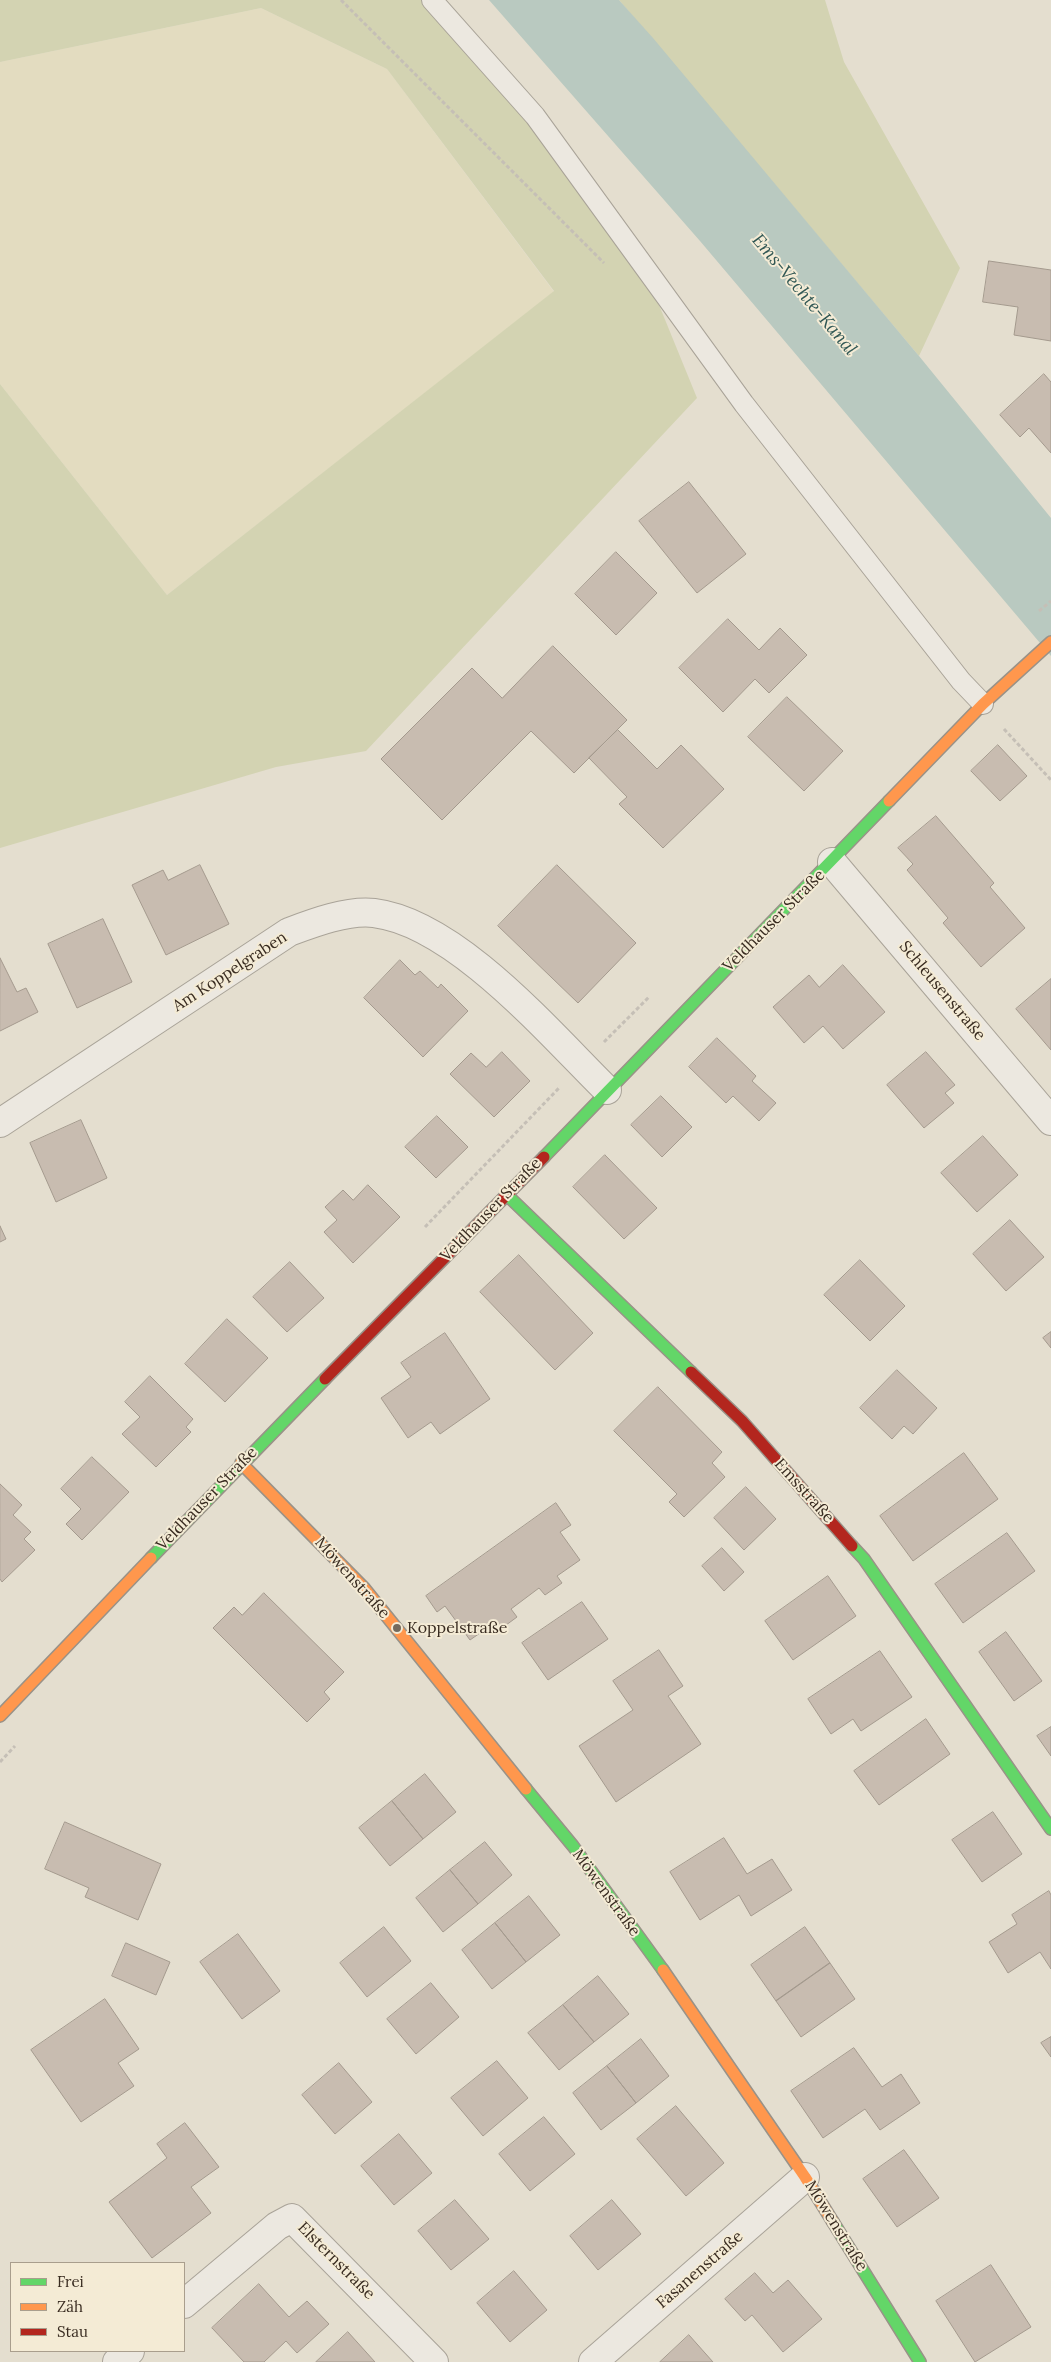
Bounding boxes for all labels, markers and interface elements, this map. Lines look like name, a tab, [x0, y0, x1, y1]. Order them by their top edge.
water label: Ems-Vechte-Kanal	[747, 230, 861, 360]
street label: Veldhauser Straße	[719, 866, 829, 976]
street label: Am Koppelgraben	[169, 928, 291, 1016]
street label: Schleusenstraße	[895, 937, 989, 1045]
street label: Veldhauser Straße	[437, 1154, 545, 1266]
street label: Veldhauser Straße	[153, 1443, 261, 1555]
street label: Emsstraße	[770, 1455, 838, 1527]
street label: Möwenstraße	[310, 1533, 394, 1623]
place label: Koppelstraße	[407, 1618, 507, 1638]
marker: Koppelstraße	[391, 1622, 403, 1634]
street label: Möwenstraße	[568, 1846, 644, 1940]
street label: Möwenstraße	[801, 2177, 871, 2275]
street label: Elsternstraße	[293, 2218, 379, 2304]
street label: Fasanenstraße	[653, 2227, 747, 2313]
legend	[10, 2262, 185, 2352]
text: Frei	[57, 2272, 84, 2291]
text: Zäh	[57, 2297, 83, 2316]
text: Stau	[57, 2322, 88, 2341]

